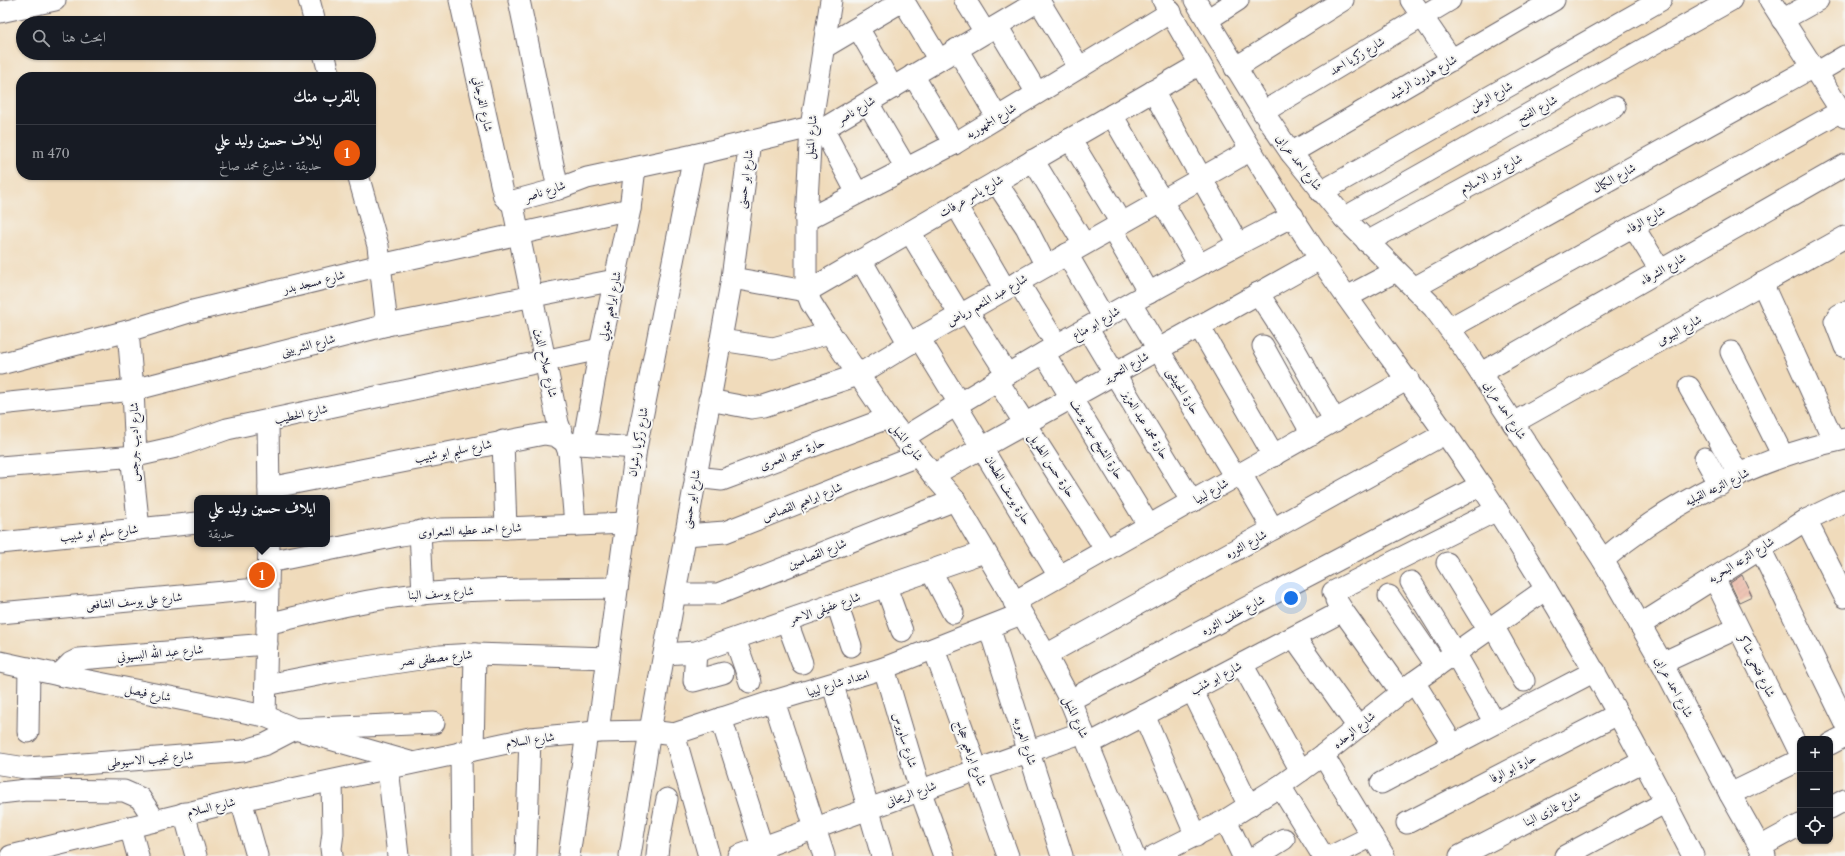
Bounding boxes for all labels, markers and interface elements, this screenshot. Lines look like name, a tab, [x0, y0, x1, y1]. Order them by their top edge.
search box	[16, 16, 376, 60]
icon: search	[30, 27, 52, 49]
text: ابحث هنا	[62, 27, 106, 46]
street label: شارع زكريا احمد	[1326, 33, 1389, 81]
street label: شارع هارون الرشيد	[1386, 51, 1462, 106]
street label: شارع الفرجاني	[466, 75, 497, 134]
street label: شارع الوطن	[1467, 78, 1517, 117]
text: بالقرب منك	[293, 86, 360, 106]
street label: شارع الفتح	[1514, 91, 1562, 129]
street label: شارع ناصر	[832, 92, 880, 131]
street label: شارع الجمهوريه	[963, 100, 1021, 145]
street label: شارع المنيل	[801, 114, 824, 160]
text: ايلاف حسين وليد علي	[215, 130, 322, 149]
street label: شارع احمد عرابى	[1270, 130, 1326, 196]
text: 470 m	[32, 145, 70, 161]
text: 1	[344, 145, 350, 161]
street label: شارع ابو حسنى	[733, 148, 760, 210]
street label: شارع نور الاسلام	[1457, 150, 1527, 200]
text: حديقة · شارع محمد صالح	[219, 157, 322, 173]
street label: شارع الكمال	[1589, 159, 1640, 199]
street label: شارع ياسر عرفات	[936, 171, 1008, 223]
street label: شارع ناصر	[521, 177, 569, 209]
street label: شارع الوفاء	[1622, 202, 1670, 240]
street label: شارع الشرفاء	[1637, 249, 1691, 291]
street label: شارع مسجد بدر	[280, 267, 348, 301]
street label: شارع ابراهيم متولي	[595, 270, 629, 343]
street label: شارع عبد المنعم رياض	[944, 270, 1032, 332]
street label: شارع ابو مناع	[1069, 303, 1125, 346]
street label: شارع البيومى	[1654, 311, 1706, 352]
street label: شارع صلاح الدين	[528, 327, 561, 400]
street label: شارع الشربينى	[279, 330, 338, 362]
street label: شارع التحرير	[1099, 348, 1153, 390]
street label: حارة الحبيشى	[1162, 365, 1203, 418]
street label: شارع احمد عرابى	[1478, 378, 1530, 444]
street label: حارة محمد عبد العزيز	[1118, 386, 1173, 462]
street label: حارة الشيخ سيد يوسف	[1064, 396, 1127, 484]
street label: شارع الخطيب	[273, 400, 330, 430]
street label: شارع اديب جرجس	[126, 402, 145, 482]
street label: شارع زكريا رشوان	[624, 406, 655, 479]
street label: شارع المنيل	[885, 420, 927, 466]
street label: حارة حسن الطويل	[1024, 429, 1079, 501]
street label: حارة سمير العمرى	[757, 434, 827, 474]
street label: شارع سليم ابو شبيب	[413, 436, 494, 470]
street label: حارة يوسف الطحان	[981, 452, 1035, 528]
street label: شارع الترعه القبليه	[1682, 464, 1753, 512]
street label: شارع ابو حسنى	[678, 468, 707, 530]
street label: شارع ليبيا	[1191, 475, 1233, 510]
street label: شارع ابراهيم القصاص	[759, 479, 846, 529]
popup	[194, 495, 330, 547]
text: ايلاف حسين وليد علي	[208, 498, 316, 517]
street label: شارع احمد عطيه الشعراوى	[418, 519, 523, 544]
street label: شارع سليم ابو شبيب	[59, 521, 140, 549]
text: حديقة	[208, 525, 235, 541]
street label: شارع الثوره	[1222, 526, 1271, 565]
street label: شارع الترعه البحريه	[1705, 533, 1779, 589]
street label: شارع القصاصين	[785, 535, 850, 576]
pin: 1	[249, 560, 275, 590]
street label: شارع يوسف البنا	[408, 583, 475, 606]
street label: شارع عفيفى الاحمر	[785, 588, 864, 631]
your location	[1281, 588, 1301, 608]
street label: شارع على يوسف الشافعى	[85, 589, 183, 616]
street label: شارع خلف الثوره	[1198, 591, 1269, 641]
street label: شارع فتحي شاكر	[1730, 630, 1779, 702]
street label: شارع عبد الله البسيوني	[116, 639, 204, 668]
street label: شارع مصطفى نصر	[397, 646, 474, 673]
street label: شارع احمد عرابى	[1649, 654, 1697, 722]
street label: شارع ابو شنب	[1187, 658, 1246, 701]
street label: امتداد شارع ليبيا	[805, 666, 873, 703]
street label: شارع فيصل	[123, 681, 173, 708]
street label: شارع المنيل	[1057, 693, 1092, 742]
street label: شارع الوحده	[1329, 708, 1381, 754]
street label: شارع ساويرس	[886, 710, 921, 771]
street label: شارع العروبه	[1007, 715, 1040, 768]
street label: شارع ابراهيم حجاج	[948, 718, 990, 790]
street label: شارع السلام	[504, 729, 556, 754]
map controls	[1797, 736, 1833, 844]
button: +	[1797, 736, 1833, 772]
street label: شارع نجيب الاسيوطى	[106, 747, 194, 774]
street label: حارة ابو الوفا	[1487, 750, 1539, 786]
button: −	[1797, 772, 1833, 808]
street label: شارع الريحانى	[883, 777, 940, 813]
street label: شارع غازى البنا	[1521, 788, 1585, 833]
street label: شارع السلام	[185, 794, 238, 823]
button: locate	[1797, 808, 1833, 844]

